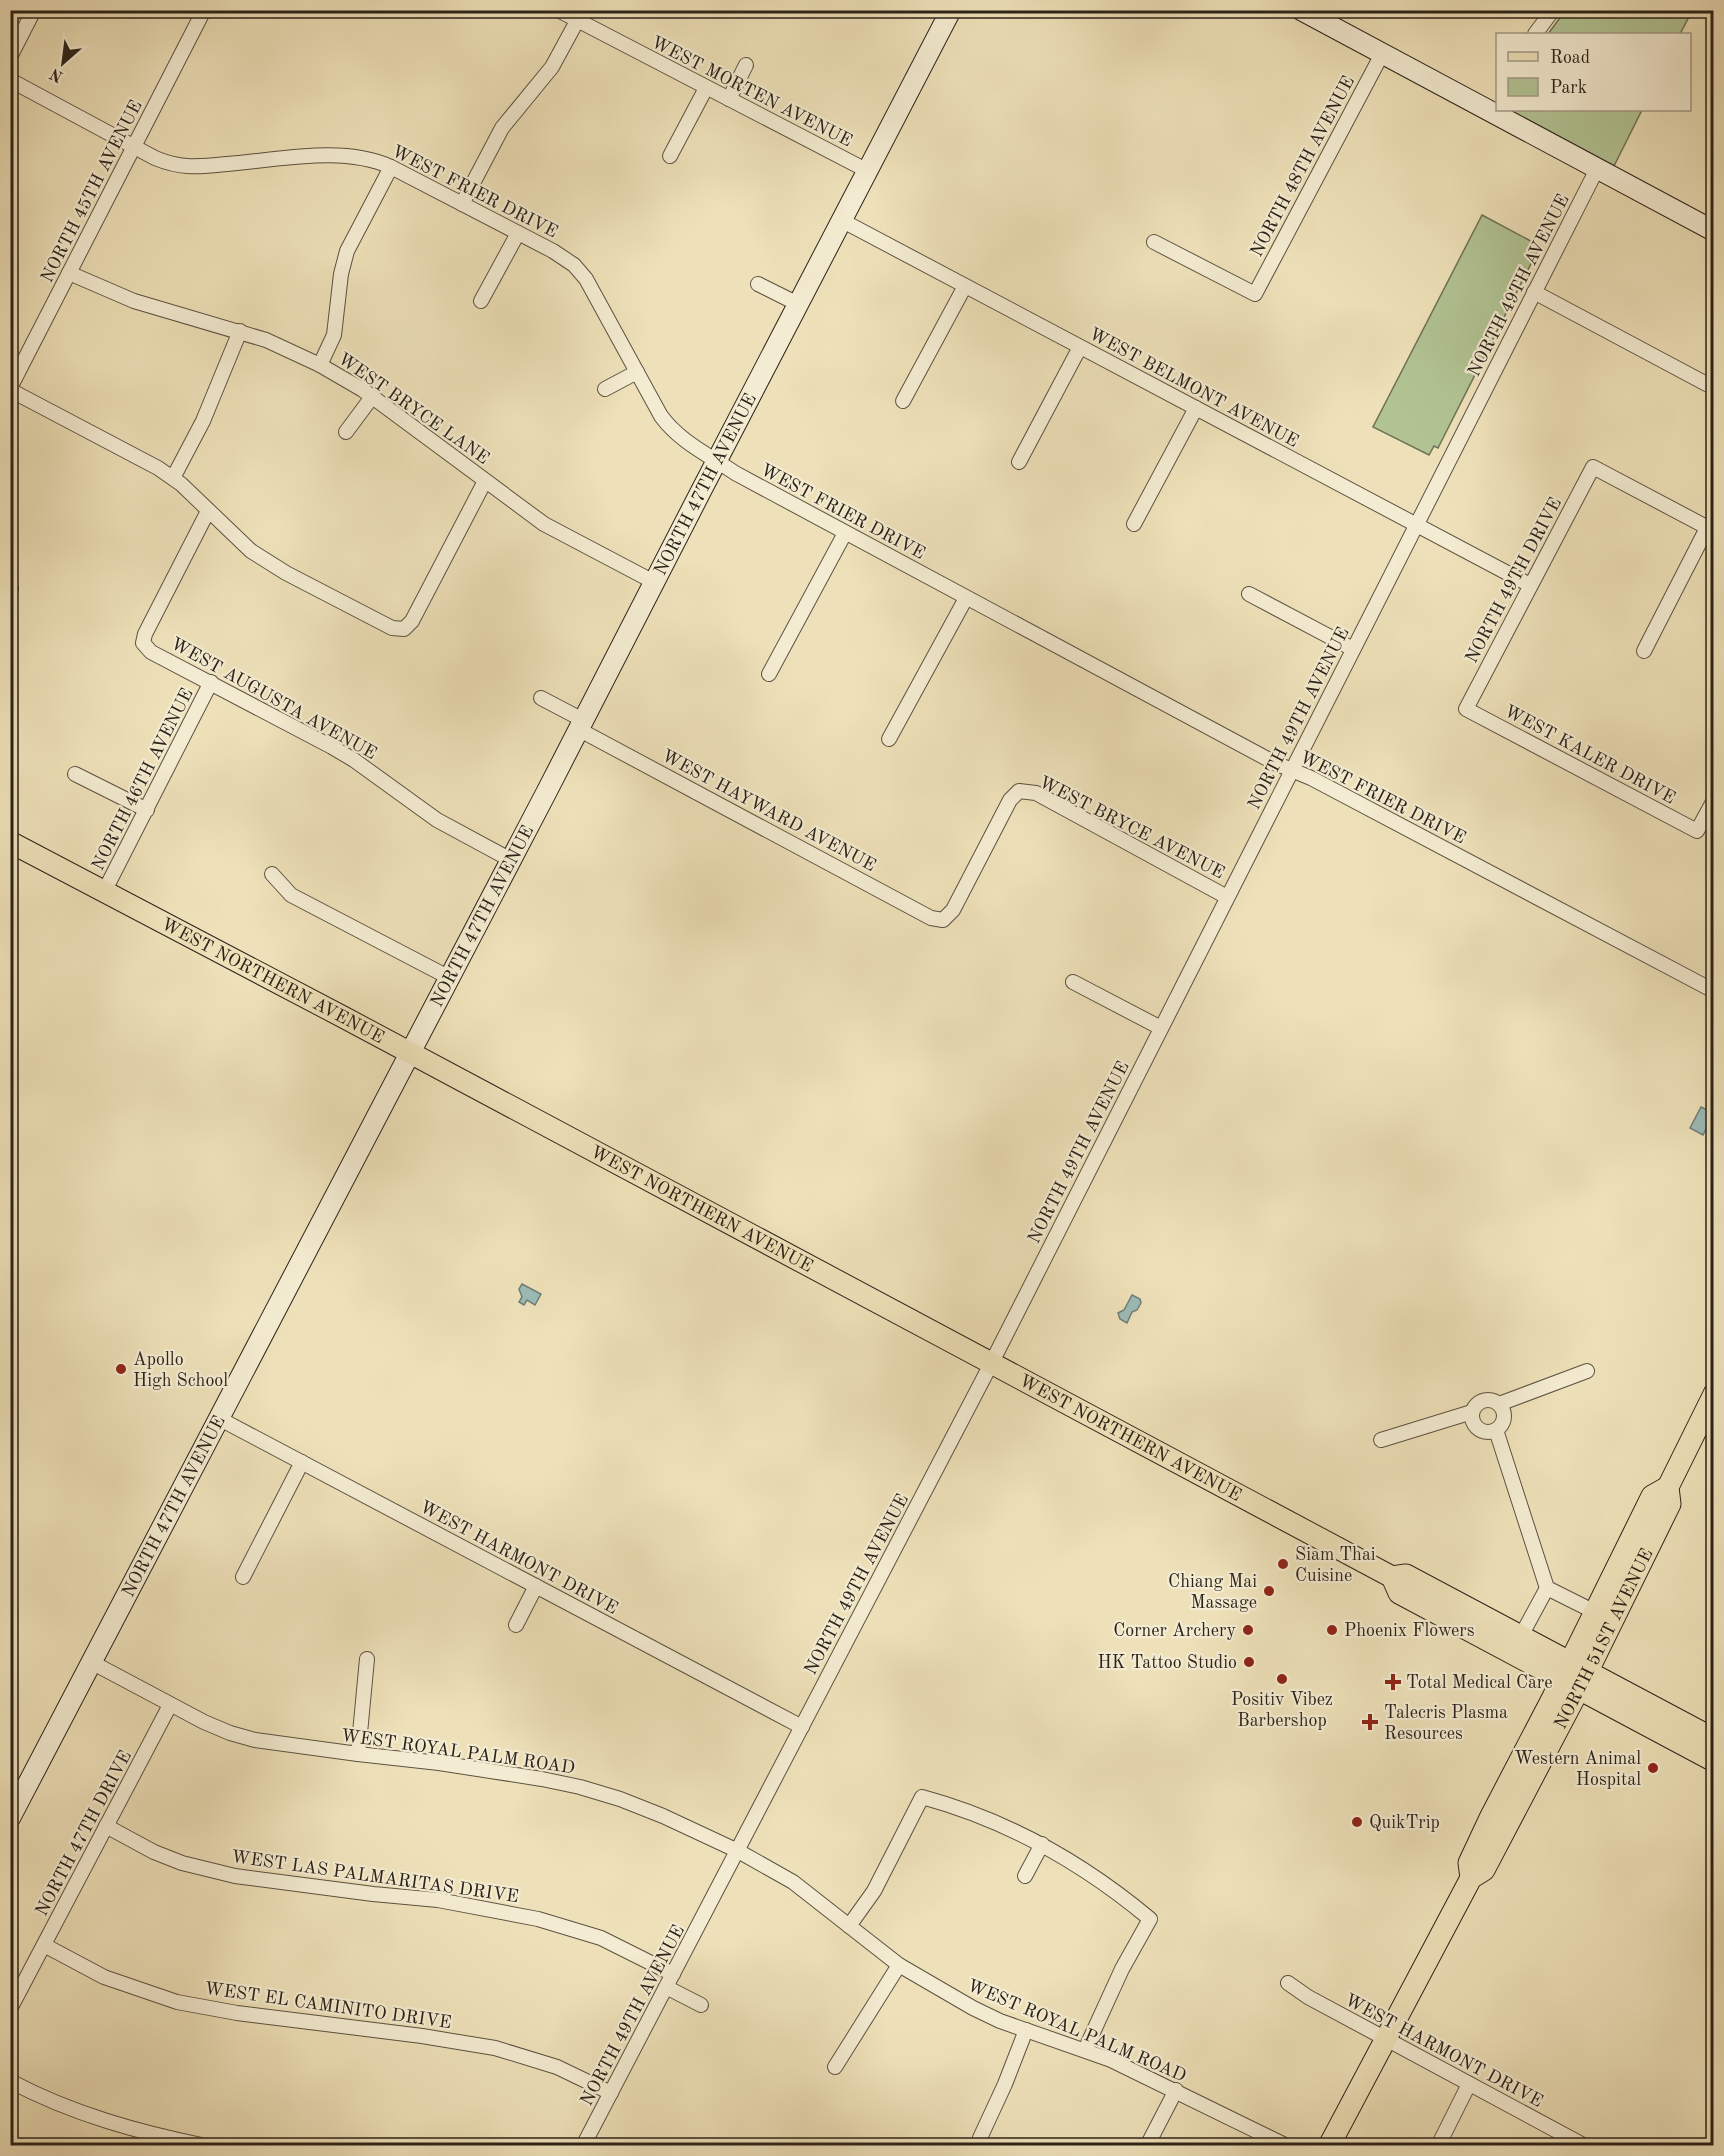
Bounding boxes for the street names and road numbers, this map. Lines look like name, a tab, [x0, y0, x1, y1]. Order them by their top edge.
street label: WEST MORTEN AVENUE	[648, 33, 855, 151]
street label: NORTH 48TH AVENUE	[1248, 73, 1358, 260]
street label: NORTH 45TH AVENUE	[38, 97, 146, 285]
street label: WEST FRIER DRIVE	[389, 142, 560, 242]
street label: NORTH 49TH AVENUE	[1465, 191, 1573, 379]
street label: WEST BELMONT AVENUE	[1086, 325, 1301, 451]
street label: WEST BRYCE LANE	[335, 350, 492, 468]
street label: NORTH 47TH AVENUE	[651, 391, 760, 578]
street label: WEST FRIER DRIVE	[757, 461, 928, 563]
street label: NORTH 49TH DRIVE	[1463, 495, 1565, 666]
street label: NORTH 49TH AVENUE	[1245, 624, 1353, 812]
street label: WEST AUGUSTA AVENUE	[168, 635, 379, 763]
street label: NORTH 46TH AVENUE	[89, 685, 197, 873]
street label: WEST KALER DRIVE	[1501, 702, 1678, 808]
street label: WEST HAYWARD AVENUE	[659, 747, 878, 875]
street label: WEST FRIER DRIVE	[1297, 748, 1468, 848]
street label: WEST BRYCE AVENUE	[1036, 773, 1227, 883]
street label: NORTH 47TH AVENUE	[428, 823, 537, 1010]
street label: WEST NORTHERN AVENUE	[158, 915, 387, 1047]
street label: NORTH 49TH AVENUE	[1025, 1058, 1133, 1246]
street label: WEST NORTHERN AVENUE	[587, 1143, 815, 1276]
street label: WEST NORTHERN AVENUE	[1016, 1372, 1244, 1505]
street label: NORTH 47TH AVENUE	[119, 1413, 229, 1600]
street label: NORTH 49TH AVENUE	[802, 1491, 912, 1678]
street label: WEST HARMONT DRIVE	[417, 1498, 620, 1618]
street label: NORTH 51ST AVENUE	[1552, 1546, 1657, 1732]
street label: WEST ROYAL PALM ROAD	[340, 1727, 576, 1777]
street label: NORTH 47TH DRIVE	[33, 1748, 135, 1919]
street label: WEST LAS PALMARITAS DRIVE	[230, 1848, 520, 1906]
street label: NORTH 49TH AVENUE	[578, 1922, 688, 2109]
street label: WEST ROYAL PALM ROAD	[964, 1977, 1189, 2085]
street label: WEST EL CAMINITO DRIVE	[203, 1980, 452, 2032]
street label: WEST HARMONT DRIVE	[1342, 1991, 1545, 2111]

